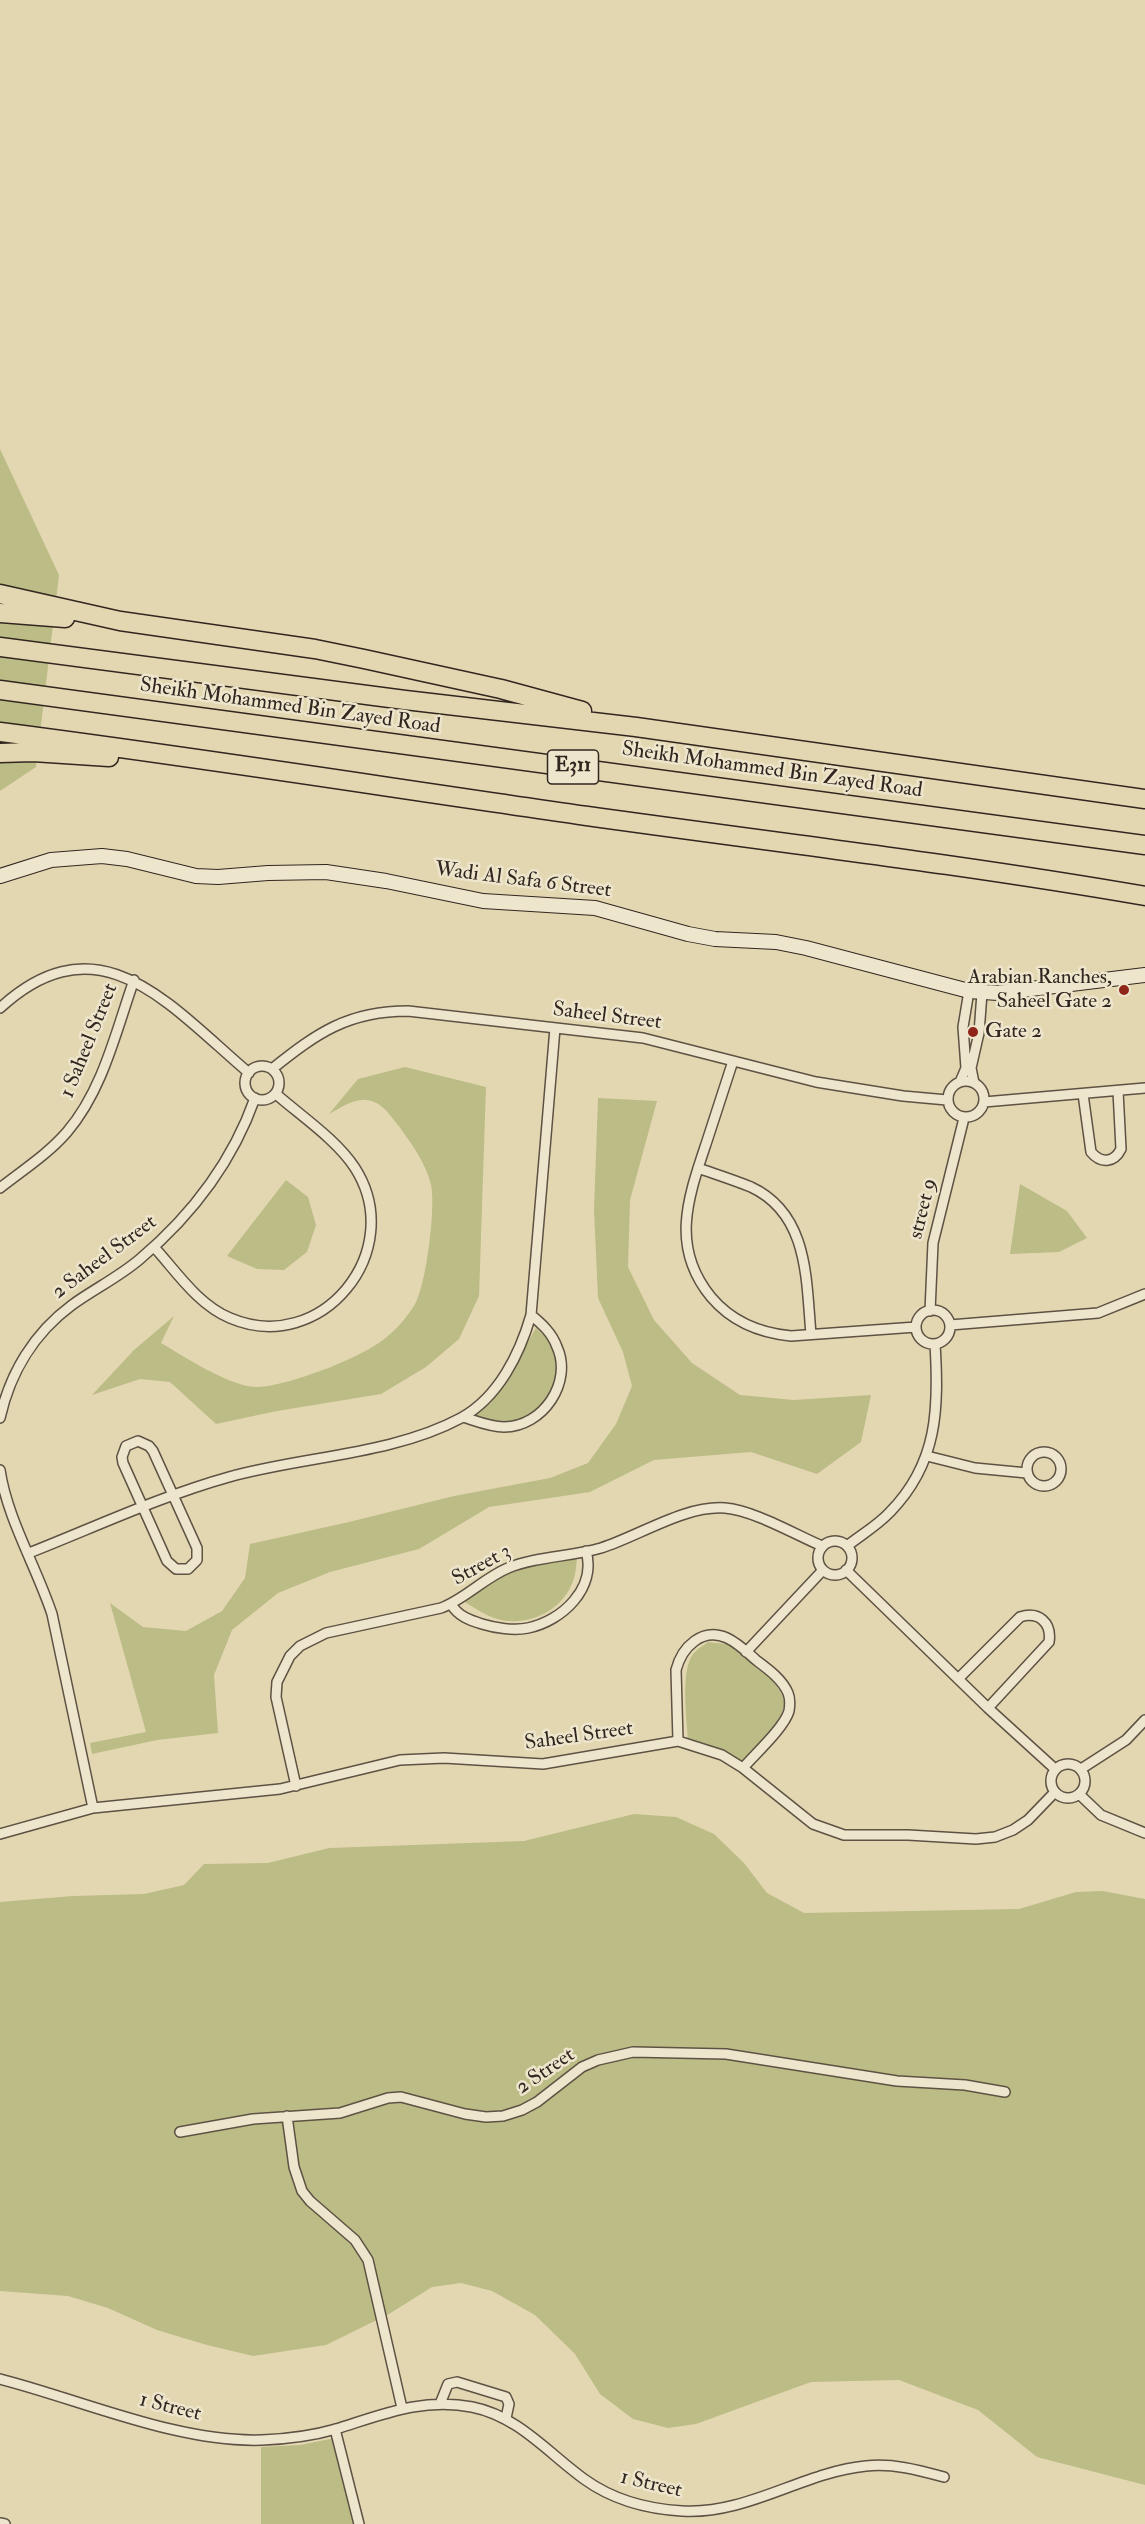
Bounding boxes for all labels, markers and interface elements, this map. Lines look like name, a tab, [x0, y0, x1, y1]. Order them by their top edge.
street label: Sheikh Mohammed Bin Zayed Road	[138, 673, 442, 741]
street label: Sheikh Mohammed Bin Zayed Road	[620, 737, 924, 805]
road number: E311	[548, 750, 598, 784]
street label: Wadi Al Safa 6 Street	[433, 858, 613, 904]
place label: Arabian Ranches, Saheel Gate 2	[968, 965, 1112, 1015]
street label: 1 Saheel Street	[56, 980, 124, 1102]
marker: Arabian Ranches, Saheel Gate 2	[1117, 983, 1131, 997]
street label: Saheel Street	[551, 998, 663, 1036]
place label: Gate 2	[985, 1019, 1042, 1045]
marker: Gate 2	[966, 1025, 980, 1039]
street label: street 9	[904, 1176, 944, 1242]
street label: 2 Saheel Street	[48, 1211, 162, 1305]
street label: Street 3	[448, 1540, 516, 1592]
street label: Saheel Street	[523, 1717, 635, 1757]
street label: 2 Street	[512, 2043, 580, 2101]
street label: 1 Street	[137, 2388, 203, 2428]
street label: 1 Street	[618, 2466, 684, 2504]

